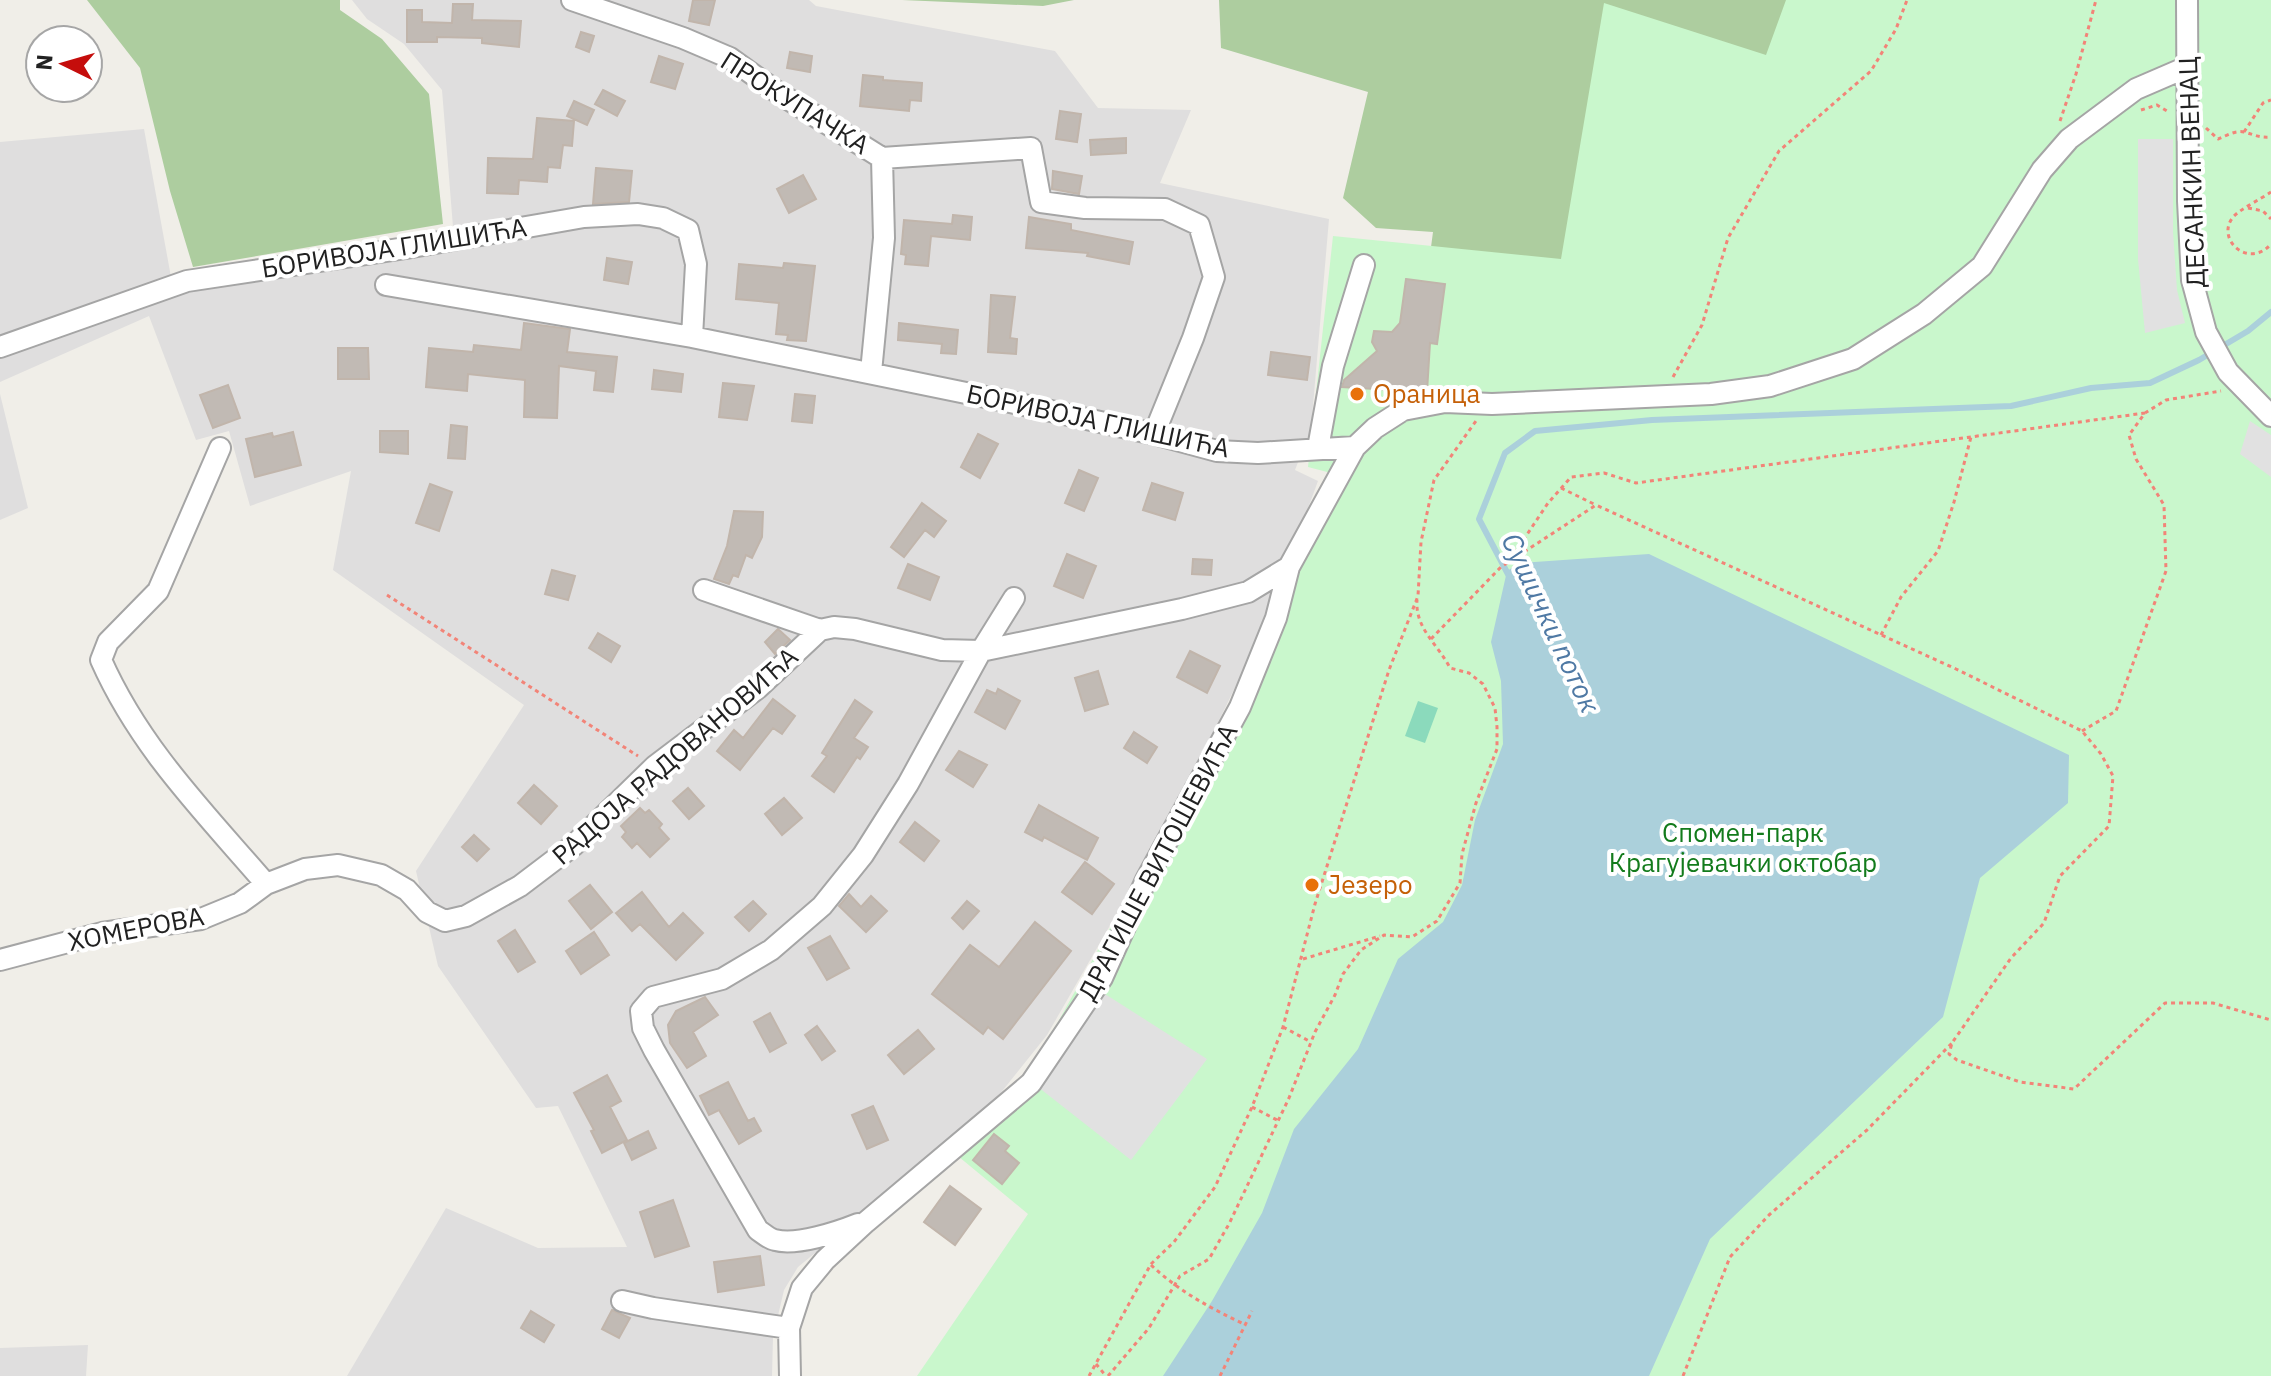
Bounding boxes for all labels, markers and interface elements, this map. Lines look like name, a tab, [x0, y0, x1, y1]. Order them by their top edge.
north arrow	[24, 24, 104, 104]
street label: ПРОКУПАЧКА	[715, 43, 876, 162]
text: N	[28, 53, 59, 71]
street label: ДЕСАНКИН ВЕНАЦ	[2170, 56, 2212, 288]
street label: БОРИВОЈА ГЛИШИЋА	[259, 209, 529, 285]
street label: БОРИВОЈА ГЛИШИЋА	[963, 375, 1233, 465]
place label: Ораница	[1373, 376, 1481, 410]
marker: Ораница	[1348, 385, 1366, 403]
water label: Сушички поток	[1494, 527, 1610, 720]
street label: РАДОЈА РАДОВАНОВИЋА	[544, 639, 805, 871]
street label: ДРАГИШЕ ВИТОШЕВИЋА	[1070, 717, 1245, 1006]
park label: Спомен-парк Крагујевачки октобар	[1609, 815, 1877, 879]
place label: Језеро	[1328, 867, 1412, 901]
marker: Језеро	[1303, 876, 1321, 894]
street label: ХОМЕРОВА	[65, 898, 207, 958]

